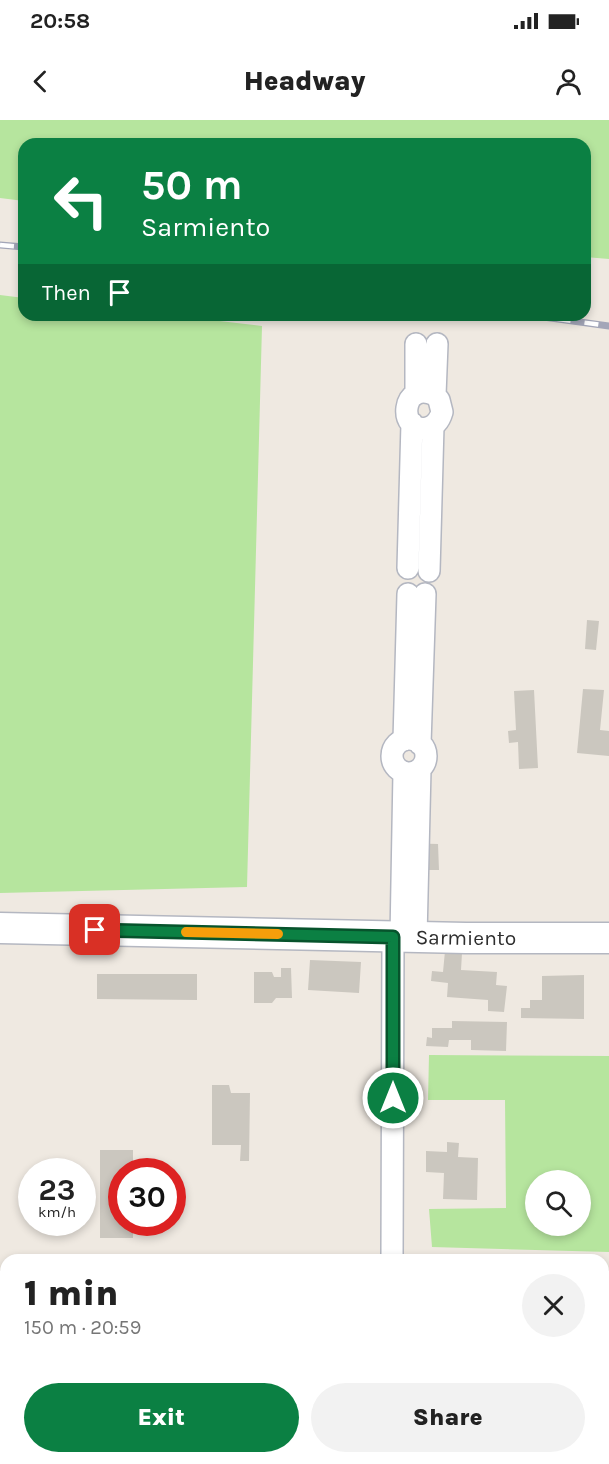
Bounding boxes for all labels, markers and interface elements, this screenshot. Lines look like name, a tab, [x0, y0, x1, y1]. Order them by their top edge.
text: 20:58	[30, 8, 90, 34]
icon: back	[24, 65, 57, 98]
text: Headway	[244, 65, 365, 97]
icon: person	[552, 65, 585, 98]
text: 50 m	[141, 160, 243, 210]
icon: left	[42, 162, 120, 240]
text: Sarmiento	[141, 211, 270, 243]
icon: arrive	[103, 276, 136, 309]
text: Then	[42, 280, 91, 306]
pin	[69, 904, 120, 955]
icon: arrive	[78, 913, 111, 946]
street label: Sarmiento	[415, 925, 516, 950]
position arrow	[361, 1066, 425, 1130]
speed limit sign: 30	[108, 1158, 186, 1236]
map controls	[525, 1170, 591, 1236]
button: search	[525, 1170, 591, 1236]
text: 23	[39, 1172, 75, 1208]
text: km/h	[38, 1203, 76, 1221]
text: 1 min	[24, 1272, 118, 1314]
button: close	[522, 1274, 585, 1337]
text: 150 m · 20:59	[24, 1316, 141, 1339]
button: Exit	[24, 1383, 299, 1452]
button: Share	[311, 1383, 585, 1452]

